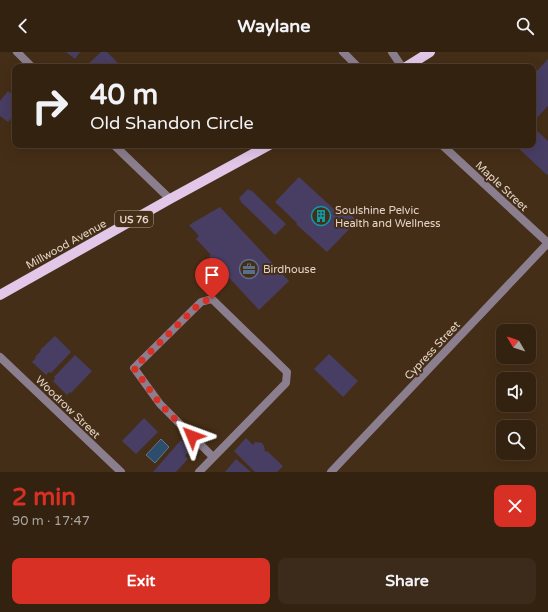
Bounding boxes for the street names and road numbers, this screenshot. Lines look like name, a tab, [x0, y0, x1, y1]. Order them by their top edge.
street label: Maple Street	[473, 159, 531, 214]
road number: US 76	[115, 211, 153, 227]
street label: Millwood Avenue	[24, 217, 109, 272]
street label: Cypress Street	[402, 318, 463, 382]
street label: Woodrow Street	[33, 373, 103, 441]

